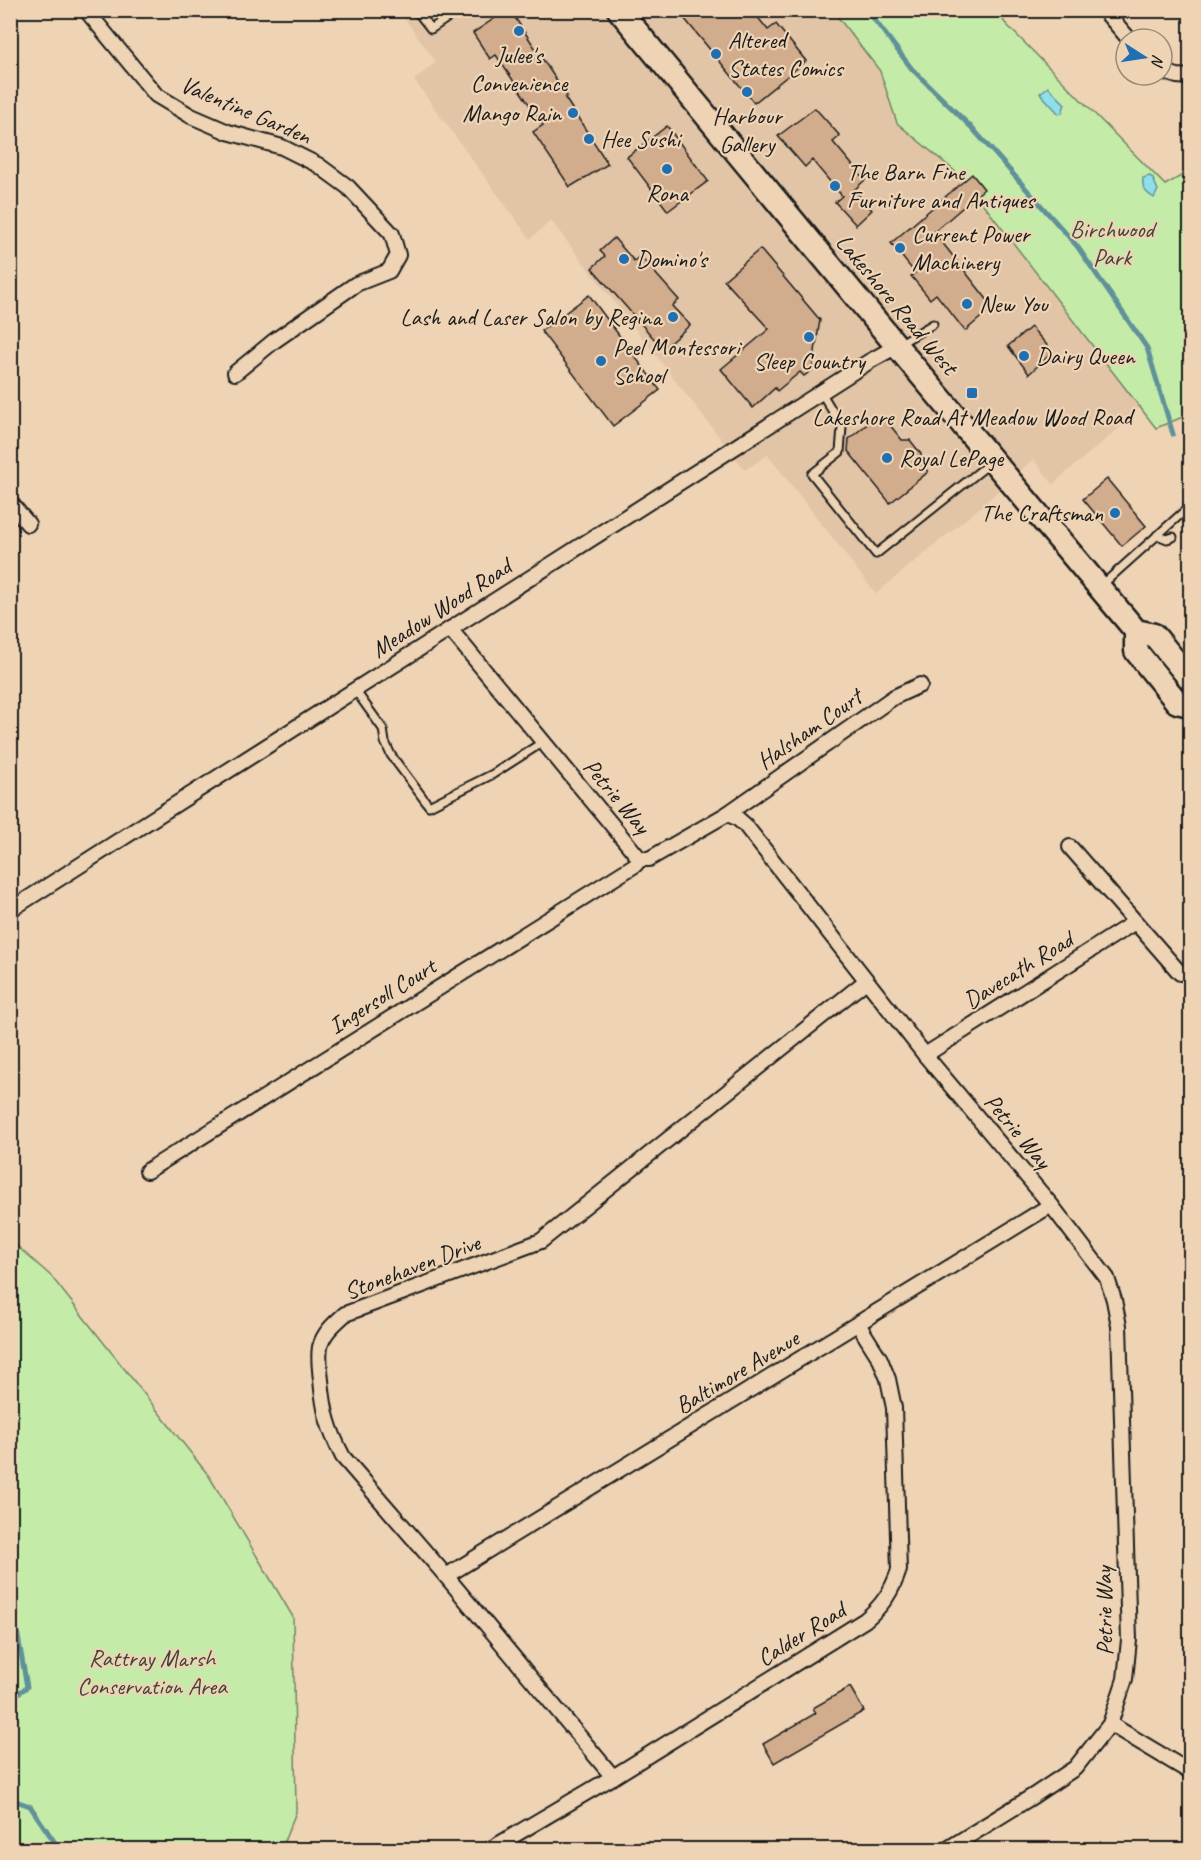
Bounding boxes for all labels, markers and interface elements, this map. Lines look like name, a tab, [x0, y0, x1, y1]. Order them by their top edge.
marker: Julee's Convenience	[512, 24, 526, 38]
place label: Altered States Comics	[728, 25, 844, 83]
north arrow	[1114, 27, 1174, 87]
place label: Julee's Convenience	[471, 40, 569, 98]
marker: Altered States Comics	[709, 47, 723, 61]
text: N	[1146, 53, 1169, 70]
street label: Valentine Garden	[176, 69, 317, 151]
marker: Harbour Gallery	[740, 85, 754, 99]
place label: Mango Rain	[463, 98, 562, 128]
place label: Harbour Gallery	[712, 101, 784, 159]
marker: Mango Rain	[566, 106, 580, 120]
place label: Hee Sushi	[601, 124, 683, 154]
marker: Hee Sushi	[582, 132, 596, 146]
place label: The Barn Fine Furniture and Antiques	[847, 157, 1037, 215]
marker: Rona	[660, 162, 674, 176]
place label: Rona	[646, 178, 689, 208]
marker: The Barn Fine Furniture and Antiques	[828, 179, 842, 193]
park label: Birchwood Park	[1070, 214, 1158, 272]
place label: Current Power Machinery	[912, 219, 1032, 277]
street label: Lakeshore Road West	[829, 228, 966, 382]
marker: Current Power Machinery	[893, 241, 907, 255]
place label: Domino's	[636, 244, 710, 274]
marker: Domino's	[617, 252, 631, 266]
place label: New You	[979, 289, 1050, 319]
marker: New You	[960, 297, 974, 311]
place label: Lash and Laser Salon by Regina	[400, 302, 663, 332]
marker: Lash and Laser Salon by Regina	[666, 310, 680, 324]
marker: Sleep Country	[802, 330, 816, 344]
place label: Peel Montessori School	[613, 332, 743, 390]
place label: Dairy Queen	[1036, 341, 1136, 371]
place label: Sleep Country	[753, 346, 866, 376]
marker: Dairy Queen	[1017, 349, 1031, 363]
marker: Peel Montessori School	[594, 354, 608, 368]
marker: Lakeshore Road At Meadow Wood Road	[965, 386, 979, 400]
place label: Lakeshore Road At Meadow Wood Road	[812, 402, 1135, 432]
place label: Royal LePage	[899, 443, 1005, 473]
marker: Royal LePage	[880, 451, 894, 465]
place label: The Craftsman	[981, 498, 1103, 528]
marker: The Craftsman	[1108, 506, 1122, 520]
street label: Meadow Wood Road	[365, 550, 520, 664]
street label: Halsham Court	[751, 680, 870, 776]
street label: Petrie Way	[577, 752, 658, 841]
street label: Davecath Road	[958, 923, 1081, 1015]
street label: Ingersoll Court	[323, 950, 443, 1041]
street label: Petrie Way	[978, 1087, 1059, 1176]
street label: Stonehaven Drive	[340, 1227, 486, 1307]
street label: Baltimore Avenue	[670, 1322, 806, 1421]
street label: Petrie Way	[1088, 1564, 1120, 1656]
street label: Calder Road	[751, 1593, 854, 1673]
park label: Rattray Marsh Conservation Area	[77, 1643, 228, 1701]

